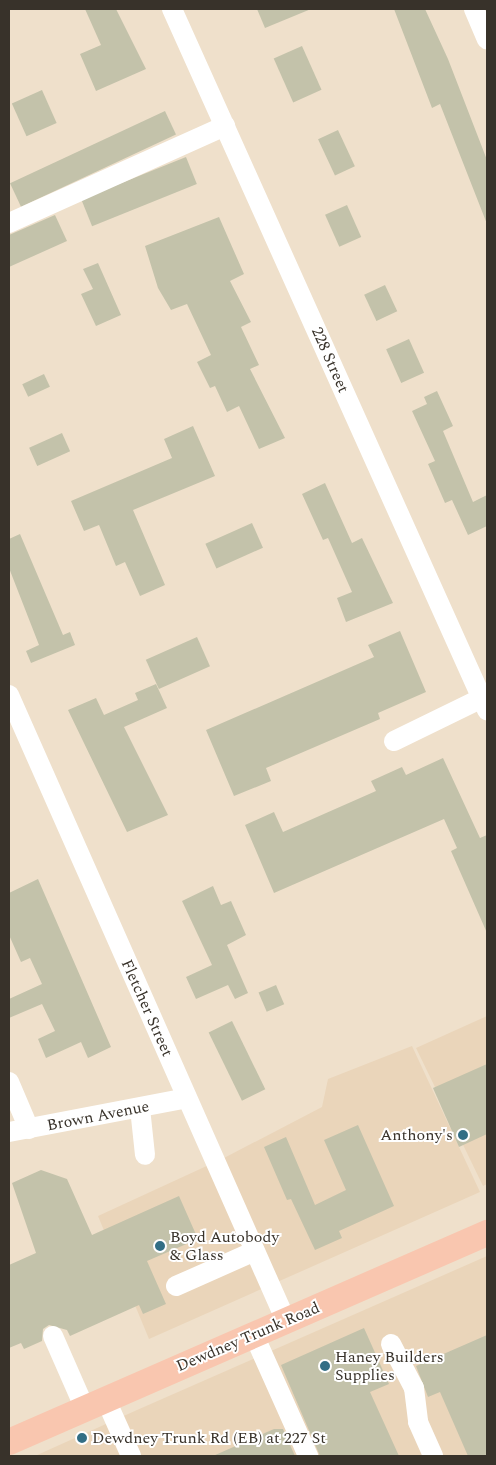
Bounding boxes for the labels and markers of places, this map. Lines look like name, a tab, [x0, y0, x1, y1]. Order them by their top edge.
place label: Anthony's	[380, 1125, 453, 1145]
marker: Anthony's	[457, 1129, 469, 1141]
place label: Boyd Autobody & Glass	[170, 1227, 279, 1265]
marker: Boyd Autobody & Glass	[154, 1240, 166, 1252]
place label: Haney Builders Supplies	[335, 1347, 444, 1385]
marker: Haney Builders Supplies	[319, 1360, 331, 1372]
place label: Dewdney Trunk Rd (EB) at 227 St	[92, 1428, 326, 1448]
marker: Dewdney Trunk Rd (EB) at 227 St	[76, 1432, 88, 1444]

